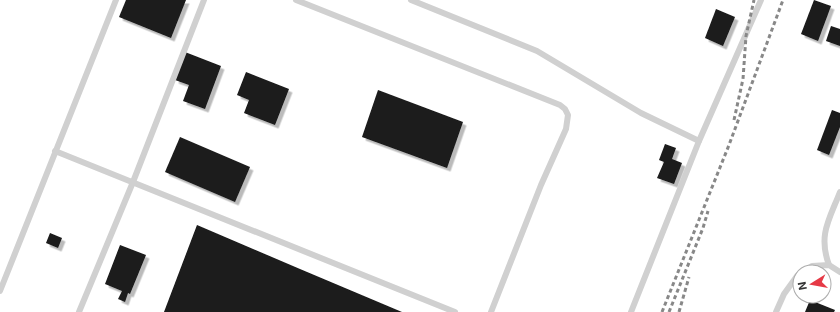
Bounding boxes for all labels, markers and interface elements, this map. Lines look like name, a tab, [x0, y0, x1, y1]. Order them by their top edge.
north arrow	[792, 264, 832, 304]
text: N	[795, 280, 810, 291]

